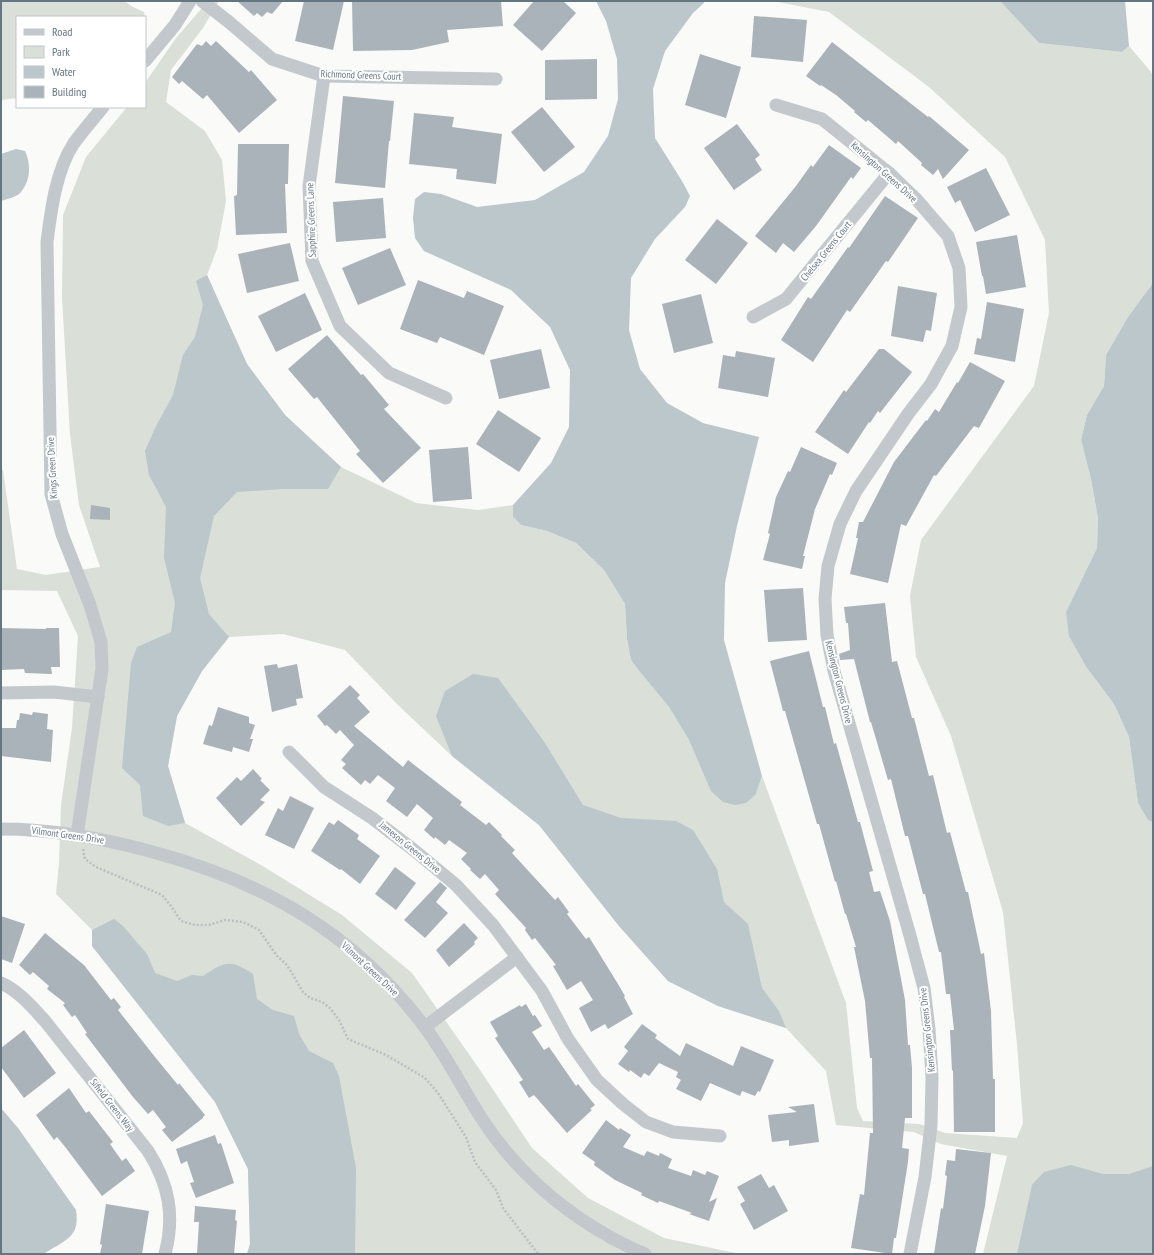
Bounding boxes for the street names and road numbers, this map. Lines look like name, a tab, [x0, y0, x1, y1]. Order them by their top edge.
street label: Richmond Greens Court	[320, 67, 402, 83]
street label: Kensington Greens Drive	[848, 139, 920, 205]
street label: Sapphire Greens Lane	[303, 182, 319, 258]
street label: Chelsea Greens Court	[798, 218, 854, 284]
street label: Kings Green Drive	[44, 437, 60, 499]
street label: Kensington Greens Drive	[822, 639, 856, 725]
street label: Jameson Greens Drive	[376, 818, 443, 876]
street label: Vilmont Greens Drive	[30, 823, 105, 847]
street label: Vilmont Greens Drive	[338, 939, 401, 999]
street label: Kensington Greens Drive	[916, 987, 938, 1073]
street label: Sifield Greens Way	[87, 1076, 137, 1134]

